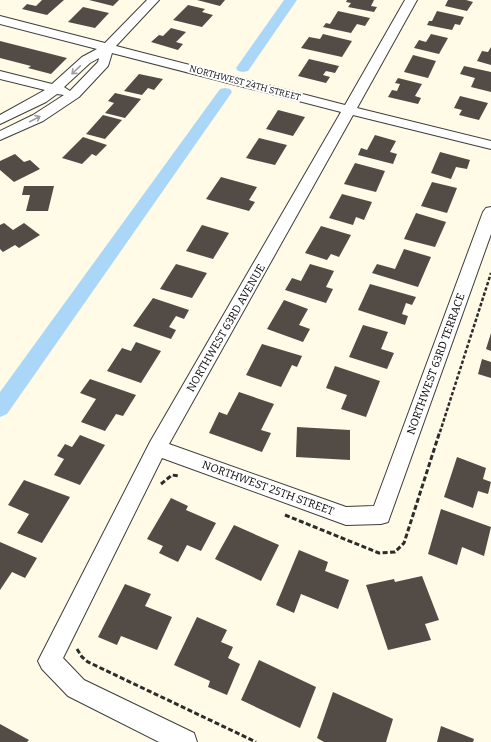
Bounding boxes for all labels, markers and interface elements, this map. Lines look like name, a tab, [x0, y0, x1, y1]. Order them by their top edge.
street label: NORTHWEST 24TH STREET	[188, 63, 302, 103]
one-way arrow	[70, 65, 81, 74]
one-way arrow	[29, 115, 41, 122]
street label: NORTHWEST 63RD AVENUE	[184, 262, 268, 394]
street label: NORTHWEST 63RD TERRACE	[404, 291, 468, 437]
street label: NORTHWEST 25TH STREET	[200, 458, 336, 518]

